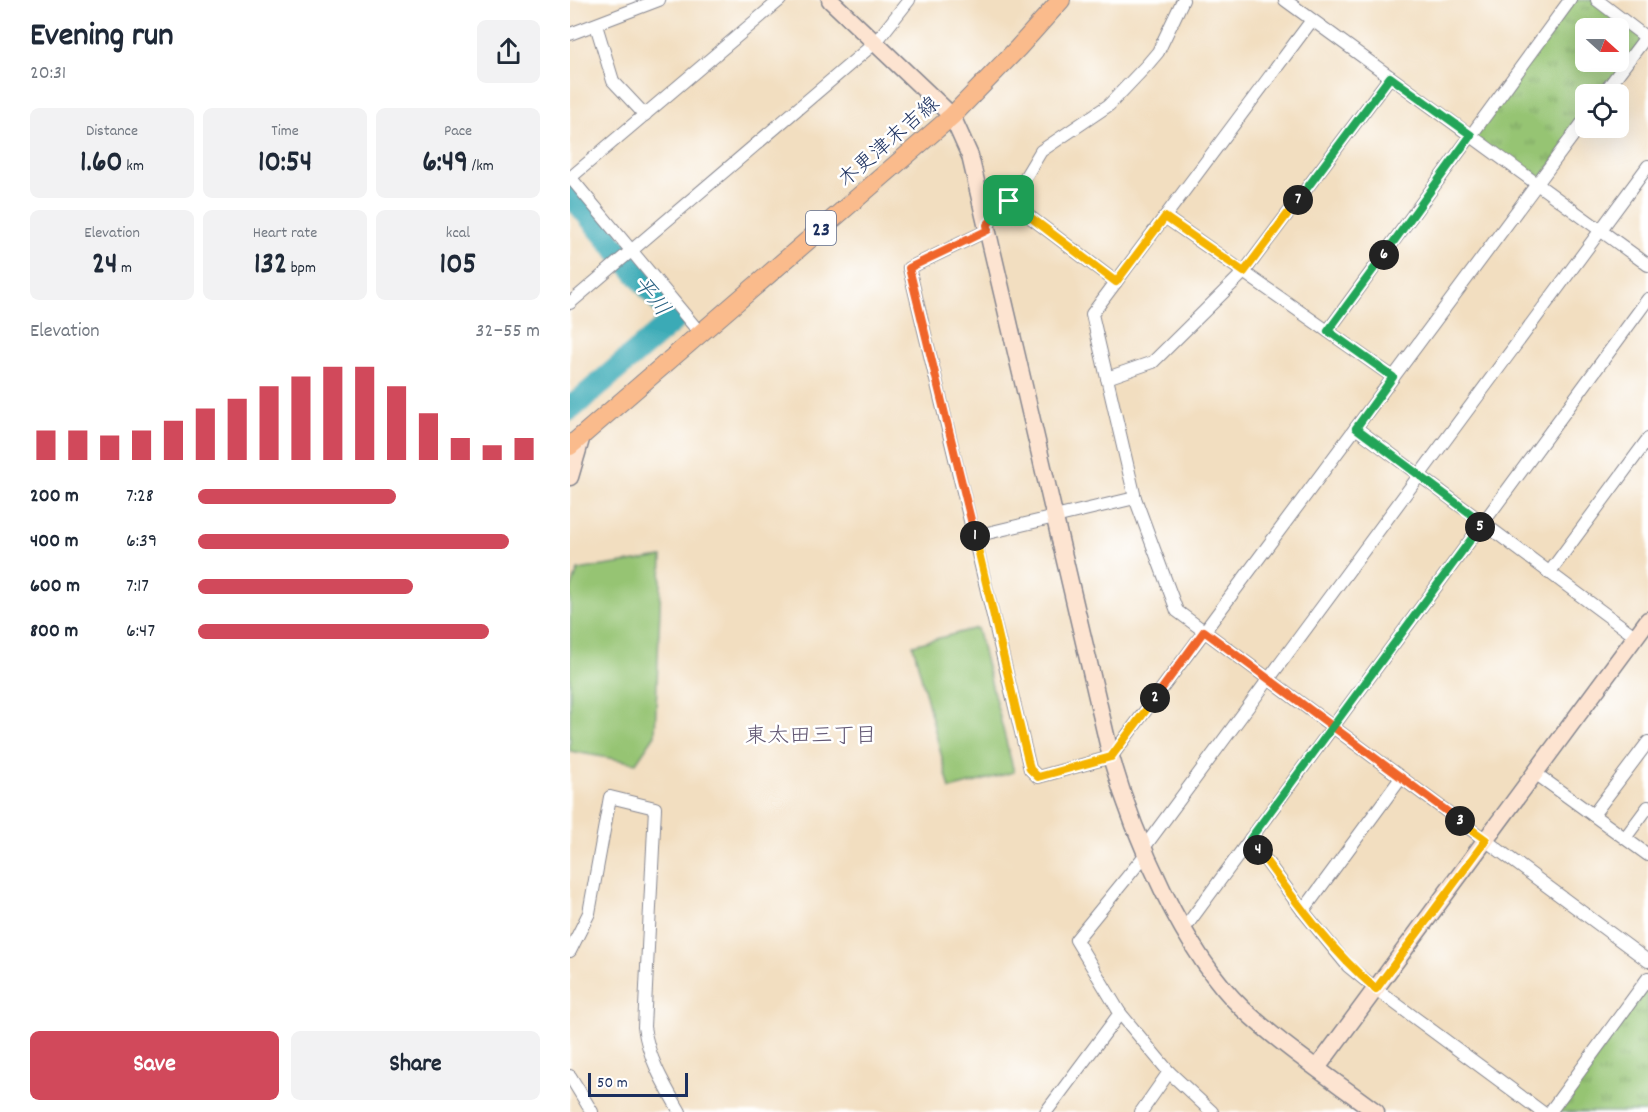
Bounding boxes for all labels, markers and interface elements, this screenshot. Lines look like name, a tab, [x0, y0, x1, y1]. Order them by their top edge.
text: Evening run	[30, 14, 174, 61]
north arrow	[1575, 18, 1629, 72]
map controls	[1575, 18, 1629, 138]
button: share	[477, 20, 540, 83]
text: 20:31	[30, 60, 66, 88]
button: locate	[1575, 84, 1629, 138]
street label: 木更津末吉線	[833, 91, 947, 196]
text: Distance	[86, 120, 138, 143]
text: Time	[271, 120, 299, 143]
text: Pace	[444, 120, 472, 143]
text: 1.60	[80, 143, 123, 186]
text: 10:54	[258, 143, 312, 186]
text: 6:49	[422, 143, 468, 186]
text: km	[123, 155, 144, 178]
text: /km	[468, 155, 494, 178]
pin	[983, 175, 1034, 226]
icon: arrive	[992, 184, 1025, 217]
pin: 7	[1283, 185, 1313, 215]
text: 7	[1295, 188, 1301, 211]
road number: 23	[806, 211, 836, 245]
text: Elevation	[84, 222, 140, 245]
text: Heart rate	[253, 222, 317, 245]
text: kcal	[446, 222, 470, 245]
pin: 6	[1369, 240, 1399, 270]
text: 6	[1380, 243, 1388, 266]
text: 24	[92, 245, 117, 288]
text: 132	[254, 245, 287, 288]
text: 105	[440, 245, 476, 288]
text: m	[117, 257, 132, 280]
text: bpm	[287, 257, 316, 280]
water label: 平川	[624, 270, 676, 324]
text: Elevation	[30, 318, 100, 346]
text: 32–55 m	[476, 318, 540, 346]
text: 200 m	[30, 483, 79, 511]
text: 7:28	[126, 483, 154, 511]
pin: 5	[1465, 512, 1495, 542]
text: 5	[1476, 515, 1484, 538]
pin: 1	[960, 521, 990, 551]
text: 1	[973, 524, 977, 547]
text: 400 m	[30, 528, 78, 556]
text: 6:39	[126, 528, 157, 556]
text: 600 m	[30, 573, 80, 601]
text: 7:17	[126, 573, 149, 601]
text: 800 m	[30, 618, 78, 646]
text: 6:47	[126, 618, 155, 646]
pin: 2	[1140, 683, 1170, 713]
text: 2	[1152, 686, 1159, 709]
district label: 東太田三丁目	[745, 722, 877, 753]
pin: 3	[1445, 806, 1475, 836]
text: 3	[1456, 809, 1464, 832]
pin: 4	[1243, 835, 1273, 865]
text: 4	[1255, 838, 1261, 861]
button: Save	[30, 1031, 279, 1100]
button: Share	[291, 1031, 540, 1100]
scale bar	[588, 1070, 688, 1098]
text: 50 m	[597, 1072, 628, 1095]

